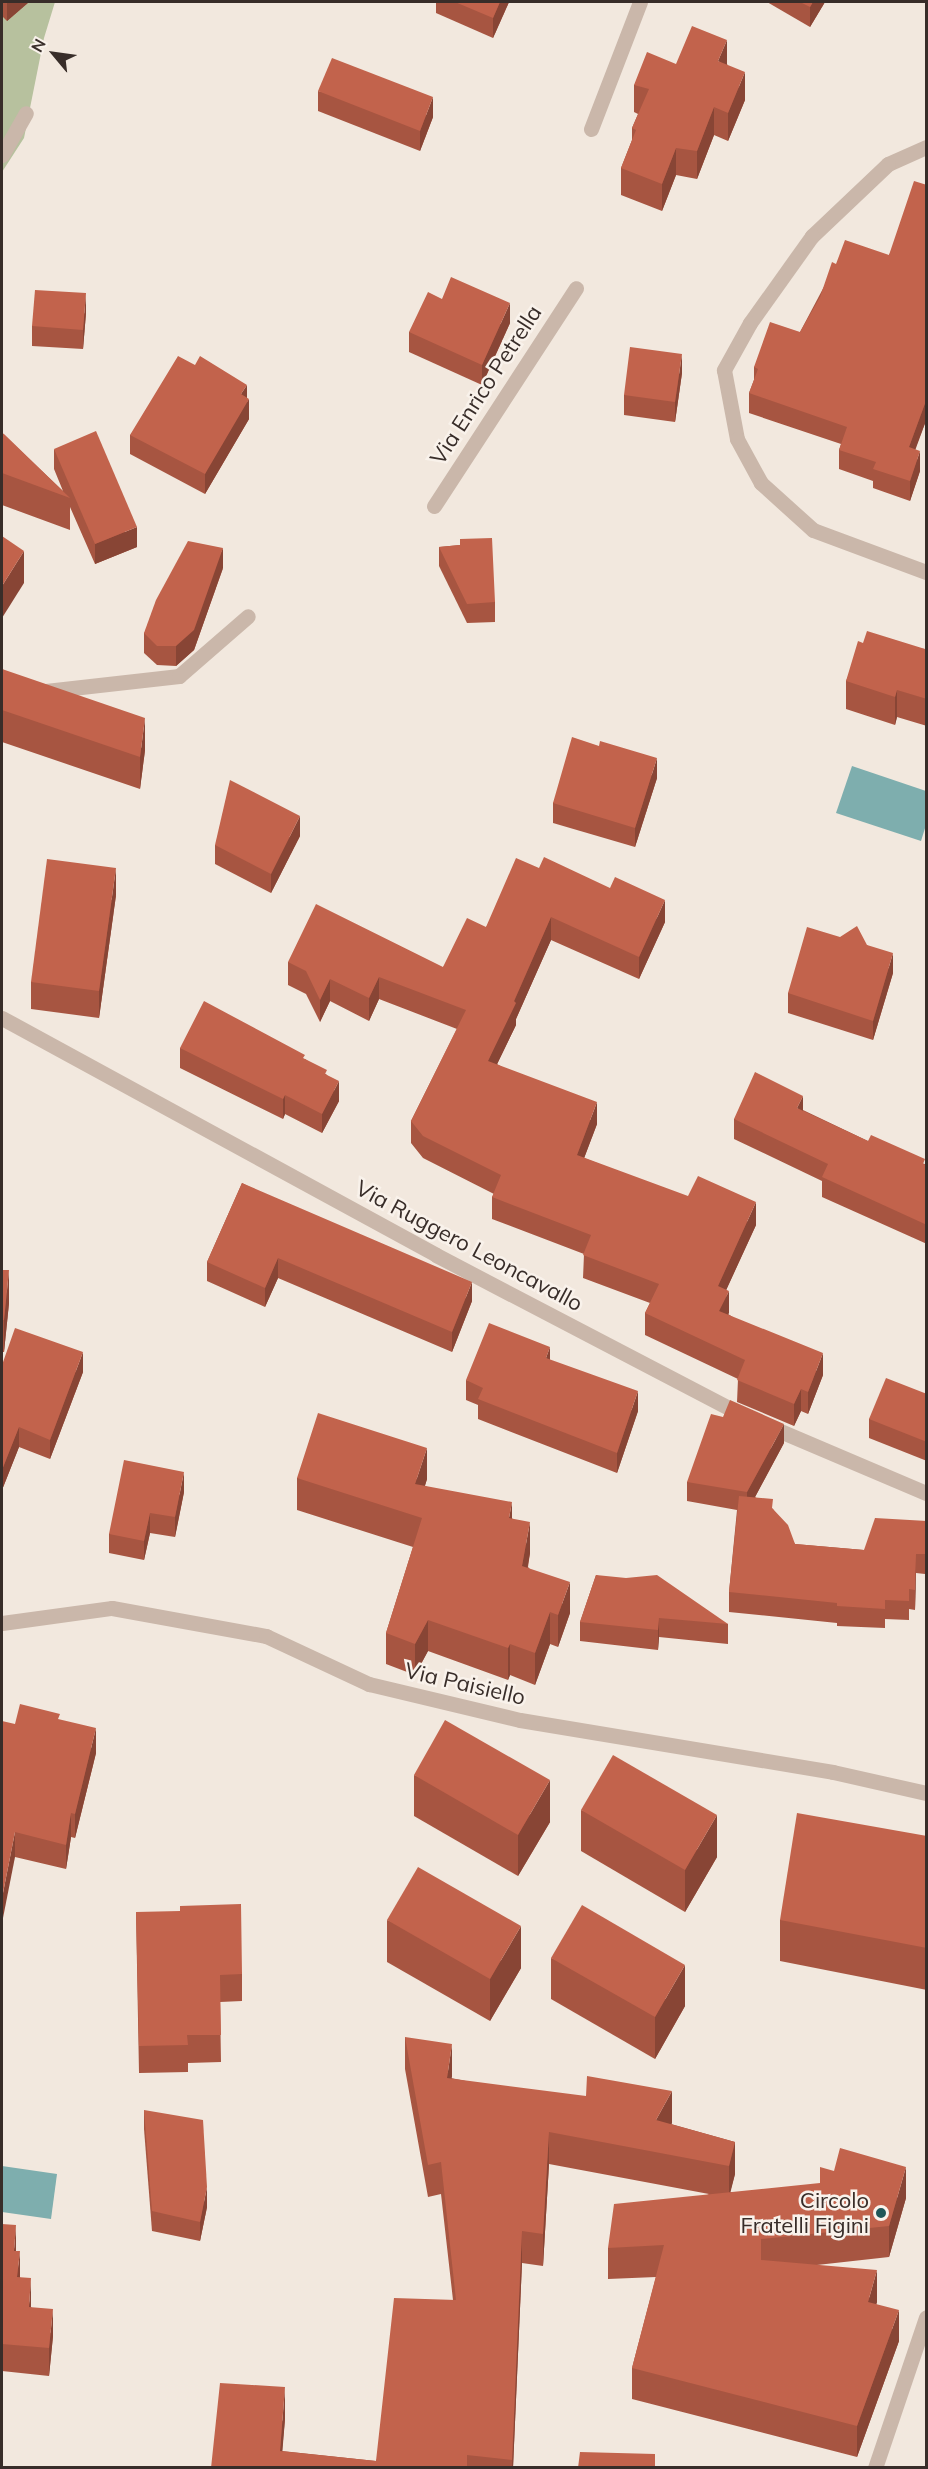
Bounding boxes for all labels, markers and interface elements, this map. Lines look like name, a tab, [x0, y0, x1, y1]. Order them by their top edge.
north arrow	[24, 24, 84, 84]
text: N	[27, 35, 50, 55]
street label: Via Enrico Petrella	[425, 300, 547, 470]
street label: Via Ruggero Leoncavallo	[351, 1175, 587, 1317]
street label: Via Paisiello	[402, 1657, 528, 1711]
place label: Circolo Fratelli Figini	[741, 2187, 869, 2238]
marker: Circolo Fratelli Figini	[874, 2206, 888, 2220]

